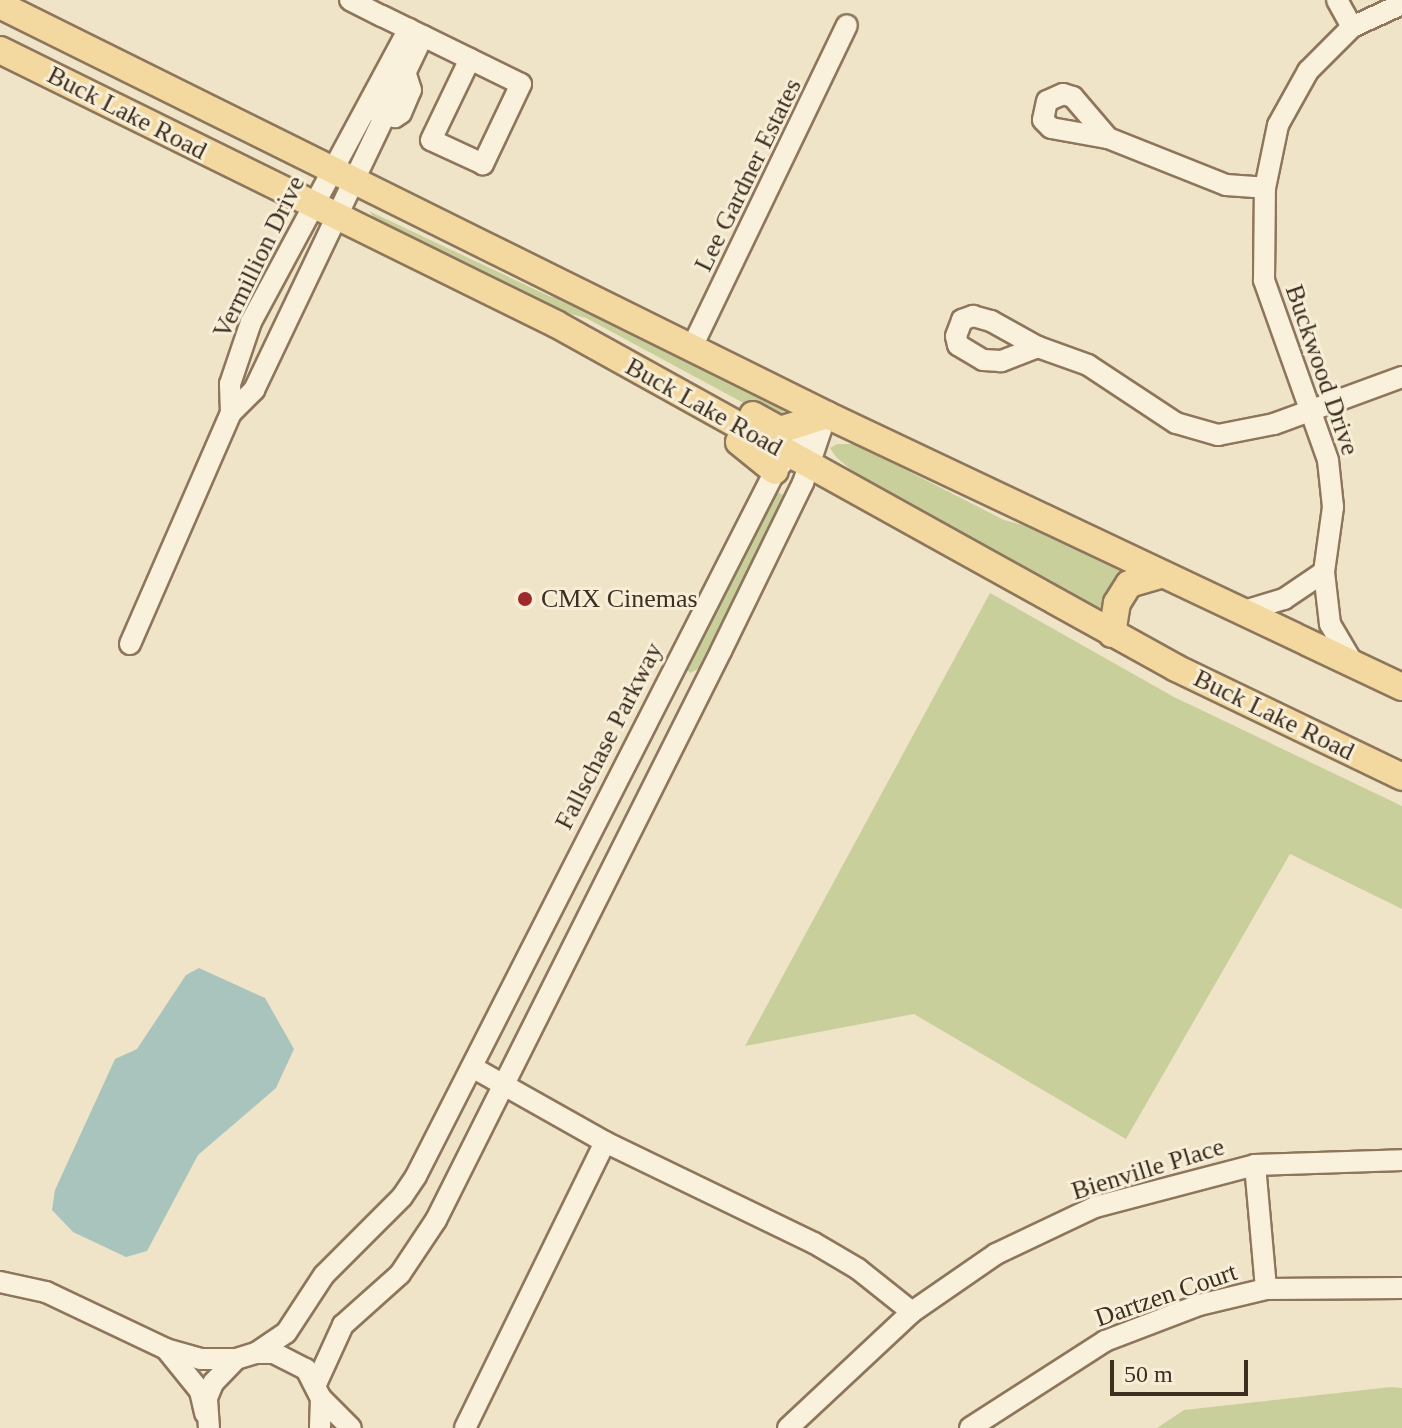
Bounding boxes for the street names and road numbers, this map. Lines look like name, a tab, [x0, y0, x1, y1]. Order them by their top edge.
street label: Buck Lake Road	[42, 59, 212, 167]
street label: Lee Gardner Estates	[688, 73, 808, 277]
street label: Vermillion Drive	[206, 171, 312, 343]
street label: Buckwood Drive	[1278, 281, 1366, 459]
street label: Buck Lake Road	[620, 351, 788, 463]
street label: Fallschase Parkway	[548, 637, 670, 835]
street label: Buck Lake Road	[1189, 663, 1359, 767]
street label: Bienville Place	[1068, 1131, 1228, 1207]
street label: Dartzen Court	[1091, 1256, 1241, 1334]

